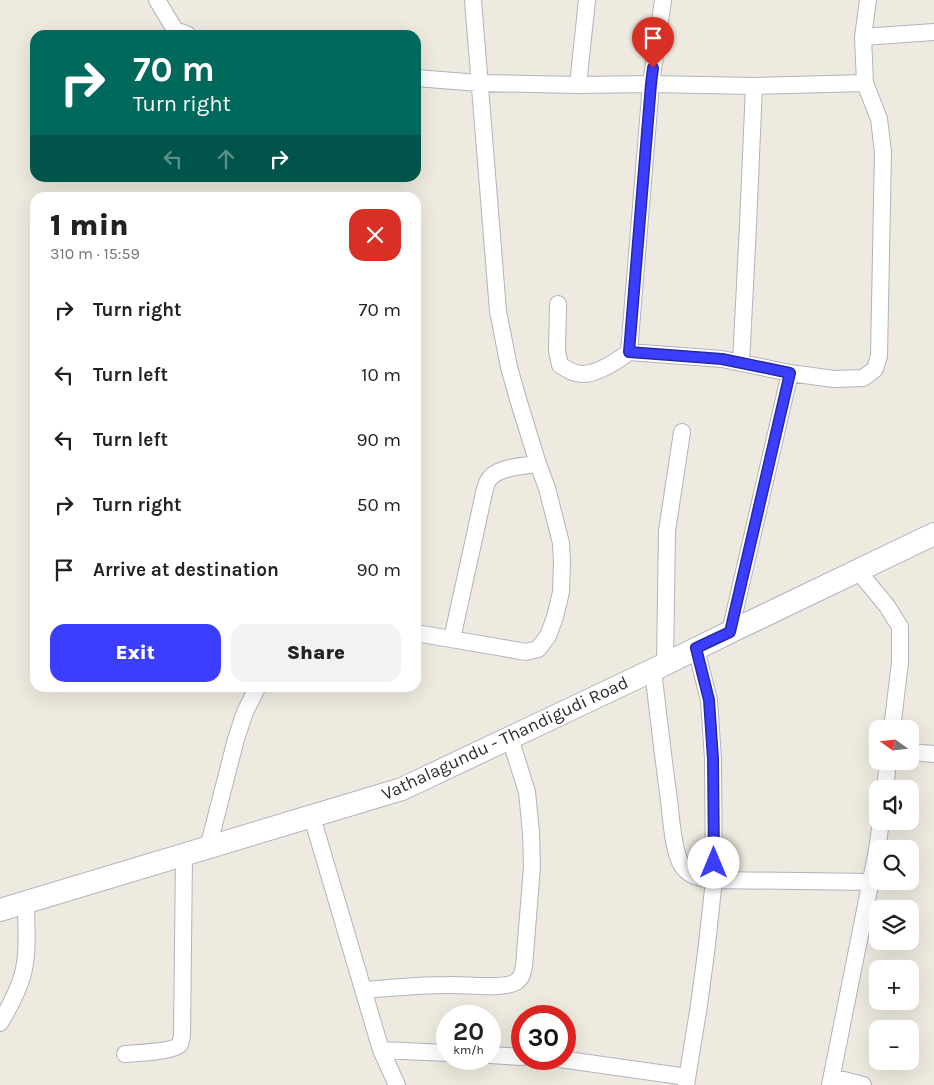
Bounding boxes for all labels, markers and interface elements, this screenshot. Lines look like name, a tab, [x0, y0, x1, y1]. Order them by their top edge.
pin	[632, 17, 674, 68]
icon: arrive	[639, 24, 667, 52]
text: 70 m	[133, 49, 215, 90]
icon: right	[50, 50, 115, 115]
text: Turn right	[133, 91, 231, 117]
icon: left	[159, 145, 187, 173]
icon: ahead	[212, 145, 240, 173]
icon: right	[265, 145, 293, 173]
text: 1 min	[50, 207, 129, 243]
button: close	[349, 209, 401, 261]
text: 310 m · 15:59	[50, 244, 140, 263]
icon: right	[50, 296, 78, 324]
text: Turn right	[93, 299, 182, 321]
text: 70 m	[359, 299, 401, 321]
icon: left	[50, 361, 78, 389]
text: Turn left	[93, 364, 168, 386]
text: 10 m	[361, 364, 401, 386]
icon: left	[50, 426, 78, 454]
text: Turn left	[93, 429, 168, 451]
text: 90 m	[356, 429, 401, 451]
icon: right	[50, 491, 78, 519]
text: Turn right	[93, 494, 182, 516]
text: 50 m	[357, 494, 401, 516]
icon: arrive	[50, 556, 78, 584]
text: Arrive at destination	[93, 559, 279, 581]
text: 90 m	[356, 559, 401, 581]
button: Exit	[50, 624, 221, 682]
button: Share	[231, 624, 401, 682]
street label: Vathalagundu - Thandigudi Road	[378, 671, 632, 805]
north arrow	[869, 720, 919, 770]
map controls	[869, 720, 919, 1070]
button: sound	[869, 780, 919, 830]
position arrow	[687, 836, 739, 888]
button: search	[869, 840, 919, 890]
button: layers	[869, 900, 919, 950]
button: +	[869, 960, 919, 1010]
speed limit sign: 30	[511, 1005, 576, 1070]
text: 20	[453, 1017, 484, 1046]
button: −	[869, 1020, 919, 1070]
text: km/h	[453, 1043, 484, 1057]

